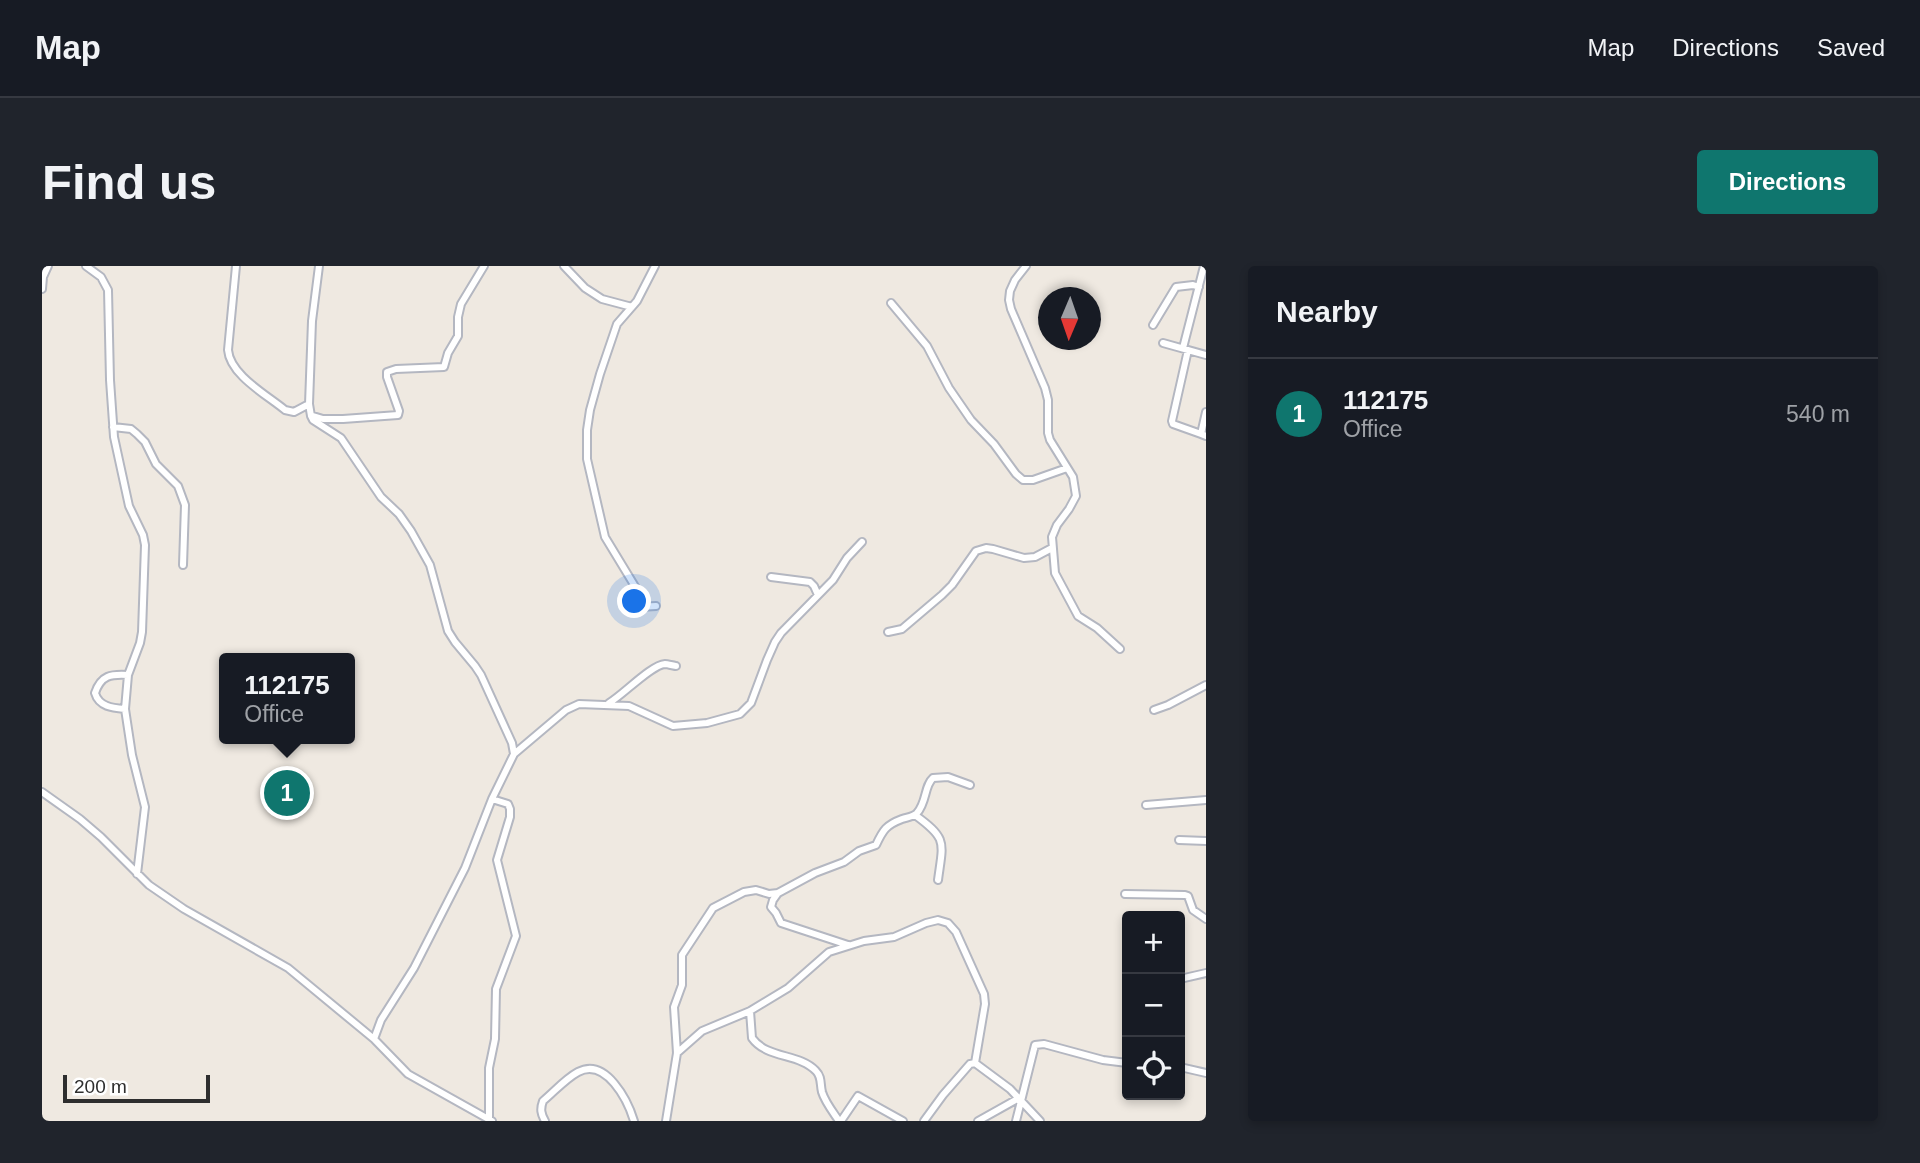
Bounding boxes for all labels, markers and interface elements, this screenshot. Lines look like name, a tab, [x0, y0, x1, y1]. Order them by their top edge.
text: Map	[35, 29, 101, 66]
text: Map	[1588, 34, 1634, 61]
text: Directions	[1672, 34, 1779, 61]
text: Saved	[1817, 34, 1885, 61]
button: Directions	[1697, 150, 1878, 214]
text: Find us	[42, 155, 216, 209]
north arrow	[1038, 287, 1101, 350]
text: Nearby	[1276, 295, 1378, 328]
text: 112175	[1343, 385, 1428, 415]
text: 1	[1293, 401, 1305, 427]
text: 540 m	[1786, 401, 1850, 427]
text: Office	[1343, 416, 1403, 442]
your location	[617, 584, 651, 618]
popup	[219, 653, 355, 744]
text: 112175	[244, 670, 330, 700]
text: Office	[244, 701, 304, 727]
pin: 1	[264, 767, 310, 819]
map controls	[1122, 911, 1185, 1100]
button: +	[1122, 911, 1185, 974]
button: −	[1122, 974, 1185, 1037]
button: locate	[1122, 1037, 1185, 1100]
scale bar	[63, 1072, 210, 1104]
text: 200 m	[74, 1076, 127, 1097]

